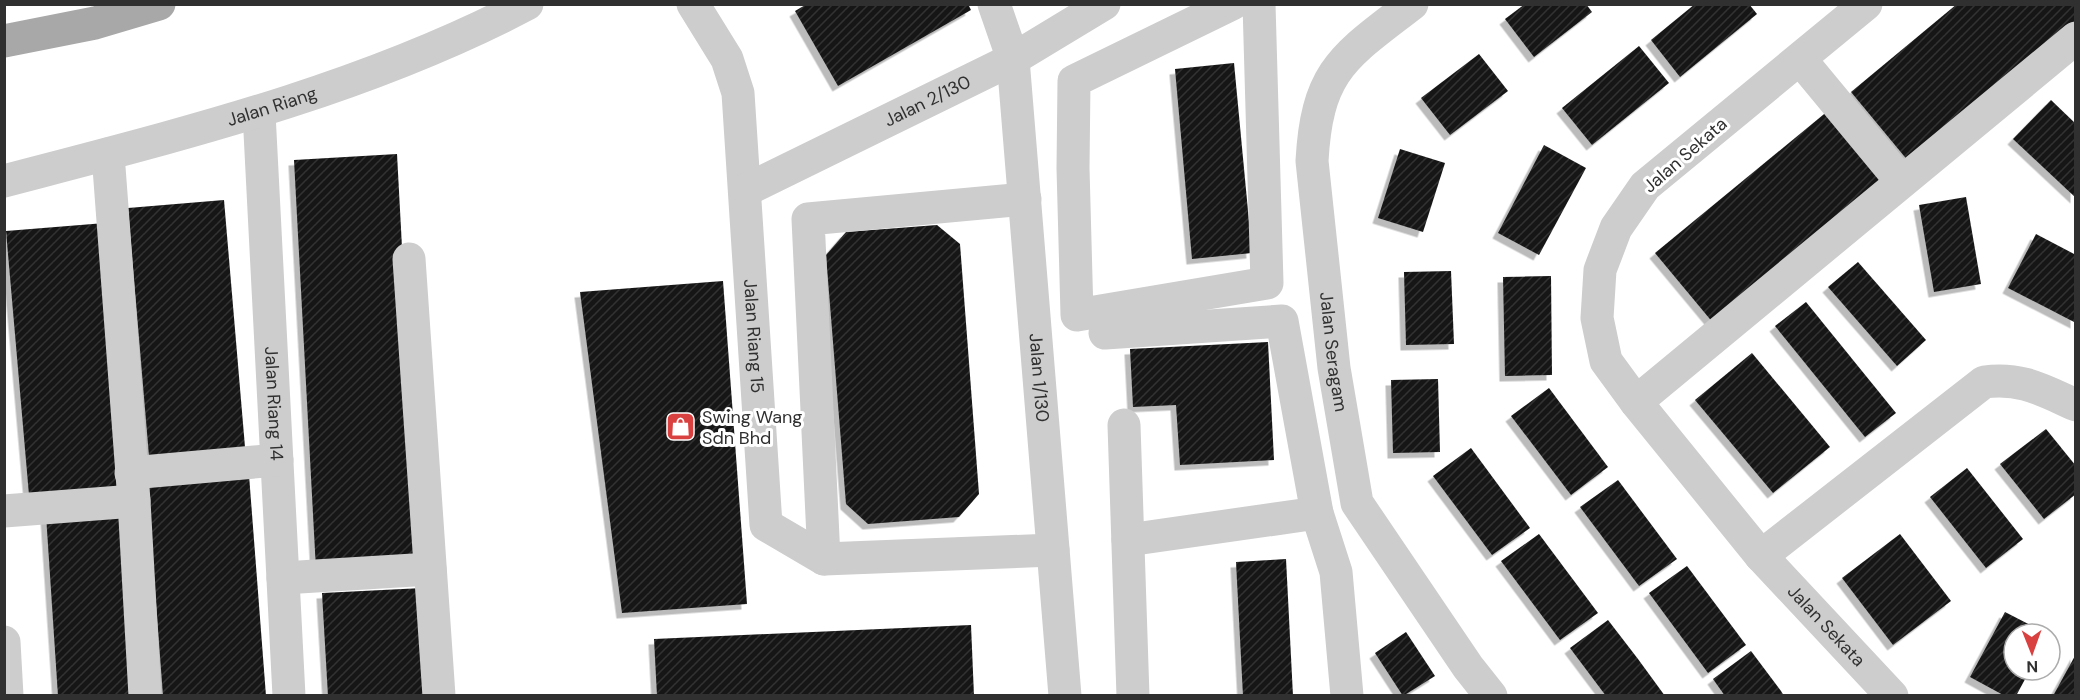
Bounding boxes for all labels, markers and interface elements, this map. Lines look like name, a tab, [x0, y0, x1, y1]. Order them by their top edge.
street label: Jalan 2/130	[880, 70, 975, 132]
street label: Jalan Riang	[224, 81, 320, 132]
street label: Jalan Sekata	[1638, 112, 1732, 198]
street label: Jalan Riang 15	[738, 278, 769, 394]
street label: Jalan Seragam	[1314, 291, 1353, 414]
street label: Jalan 1/130	[1023, 332, 1055, 423]
street label: Jalan Riang 14	[259, 346, 289, 461]
place label: Swing Wang Sdn Bhd	[702, 405, 802, 450]
shop icon: Swing Wang Sdn Bhd	[665, 411, 697, 443]
street label: Jalan Sekata	[1782, 580, 1871, 672]
north arrow	[2002, 622, 2062, 682]
text: N	[2026, 656, 2038, 677]

